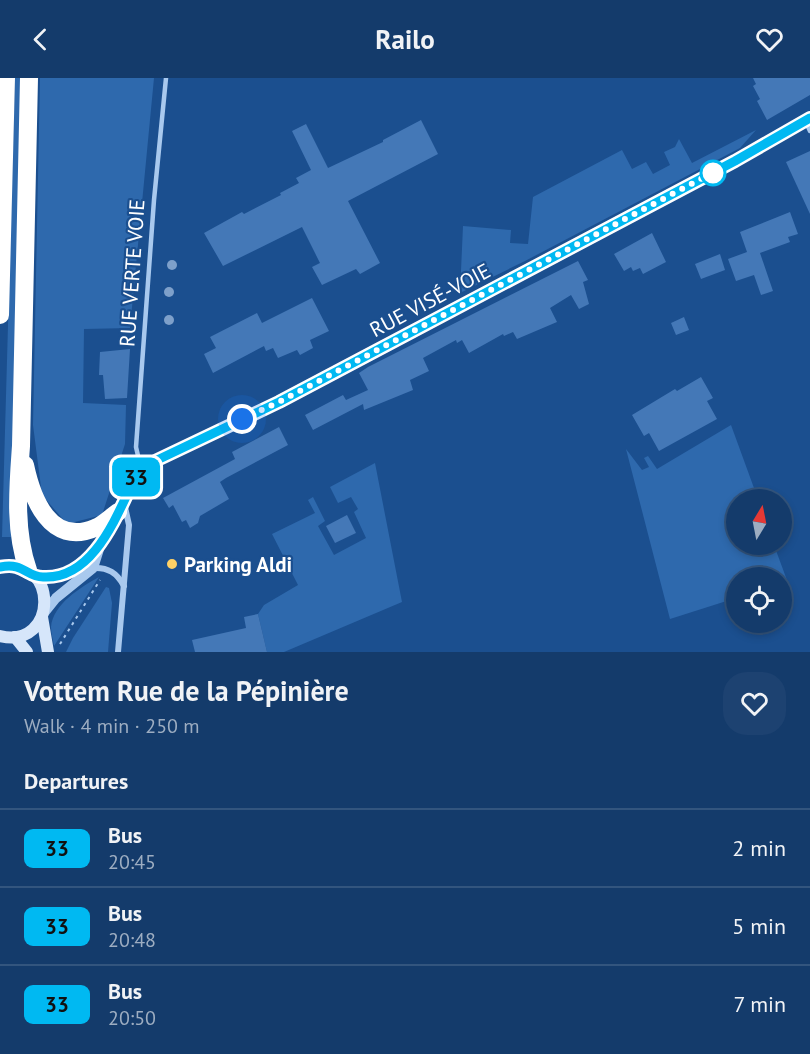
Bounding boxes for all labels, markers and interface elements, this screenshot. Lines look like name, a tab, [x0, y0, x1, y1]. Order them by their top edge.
text: Railo	[375, 22, 435, 56]
icon: back	[24, 23, 57, 56]
icon: heart	[753, 23, 786, 56]
unlabelled marker	[700, 160, 726, 186]
street label: RUE VERTE VOIE	[113, 198, 151, 348]
street label: RUE VISÉ-VOIE	[365, 257, 495, 343]
your location	[227, 404, 257, 434]
line badge: 33	[109, 458, 163, 496]
text: 33	[124, 464, 148, 491]
north arrow	[726, 489, 792, 555]
map controls	[726, 489, 792, 633]
place label: Parking Aldi	[184, 551, 292, 578]
marker: Parking Aldi	[165, 557, 179, 571]
button: locate	[726, 567, 792, 633]
text: Vottem Rue de la Pépinière	[24, 672, 349, 709]
button: heart	[723, 672, 786, 735]
text: Walk · 4 min · 250 m	[24, 713, 200, 739]
text: Departures	[24, 767, 128, 795]
text: Bus	[108, 821, 142, 849]
text: 2 min	[732, 834, 786, 862]
text: 33	[45, 835, 69, 862]
text: 20:45	[108, 849, 156, 875]
text: Bus	[108, 899, 142, 927]
text: 5 min	[732, 912, 786, 940]
text: 33	[45, 913, 69, 940]
text: 20:48	[108, 927, 156, 953]
text: Bus	[108, 977, 142, 1005]
text: 7 min	[734, 990, 786, 1018]
text: 33	[45, 991, 69, 1018]
text: 20:50	[108, 1005, 156, 1031]

